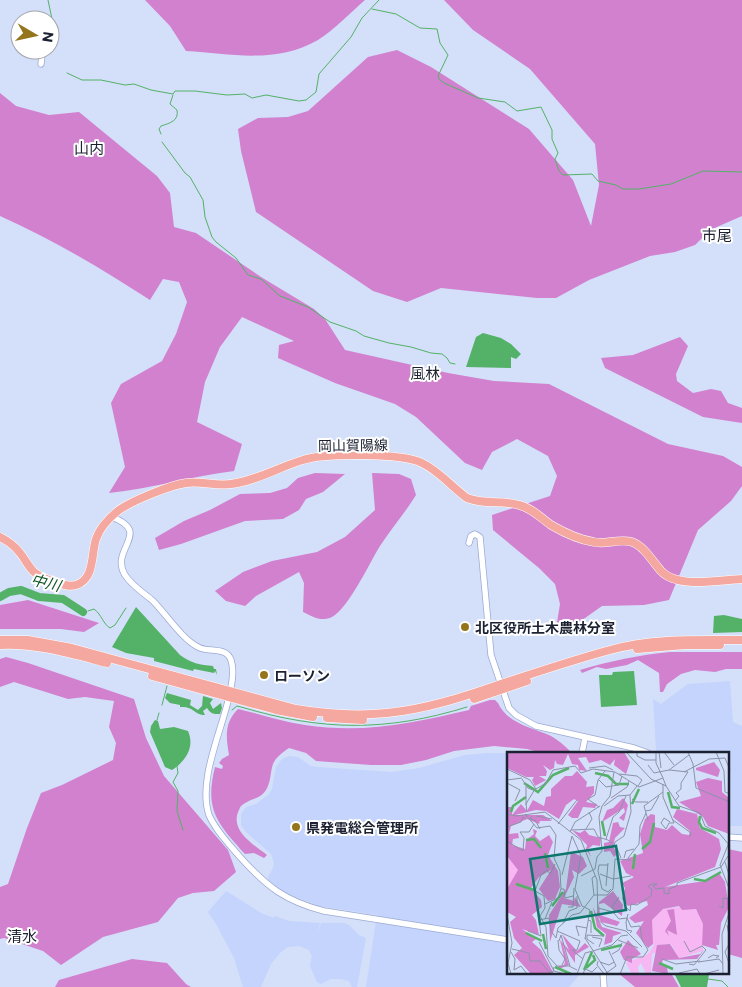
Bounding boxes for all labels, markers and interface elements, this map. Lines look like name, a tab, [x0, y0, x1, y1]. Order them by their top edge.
north arrow	[10, 10, 60, 60]
text: N	[39, 31, 58, 44]
district label: 山内	[74, 139, 104, 157]
district label: 市尾	[702, 226, 732, 244]
district label: 風林	[410, 364, 440, 382]
street label: 岡山賀陽線	[318, 436, 388, 454]
water label: 中川	[29, 570, 65, 595]
place label: 北区役所土木農林分室	[475, 619, 615, 636]
marker: 北区役所土木農林分室	[459, 621, 471, 633]
place label: ローソン	[274, 667, 330, 684]
marker: ローソン	[258, 669, 270, 681]
inset map	[507, 752, 730, 974]
place label: 県発電総合管理所	[306, 819, 418, 836]
marker: 県発電総合管理所	[290, 821, 302, 833]
district label: 清水	[7, 927, 37, 945]

